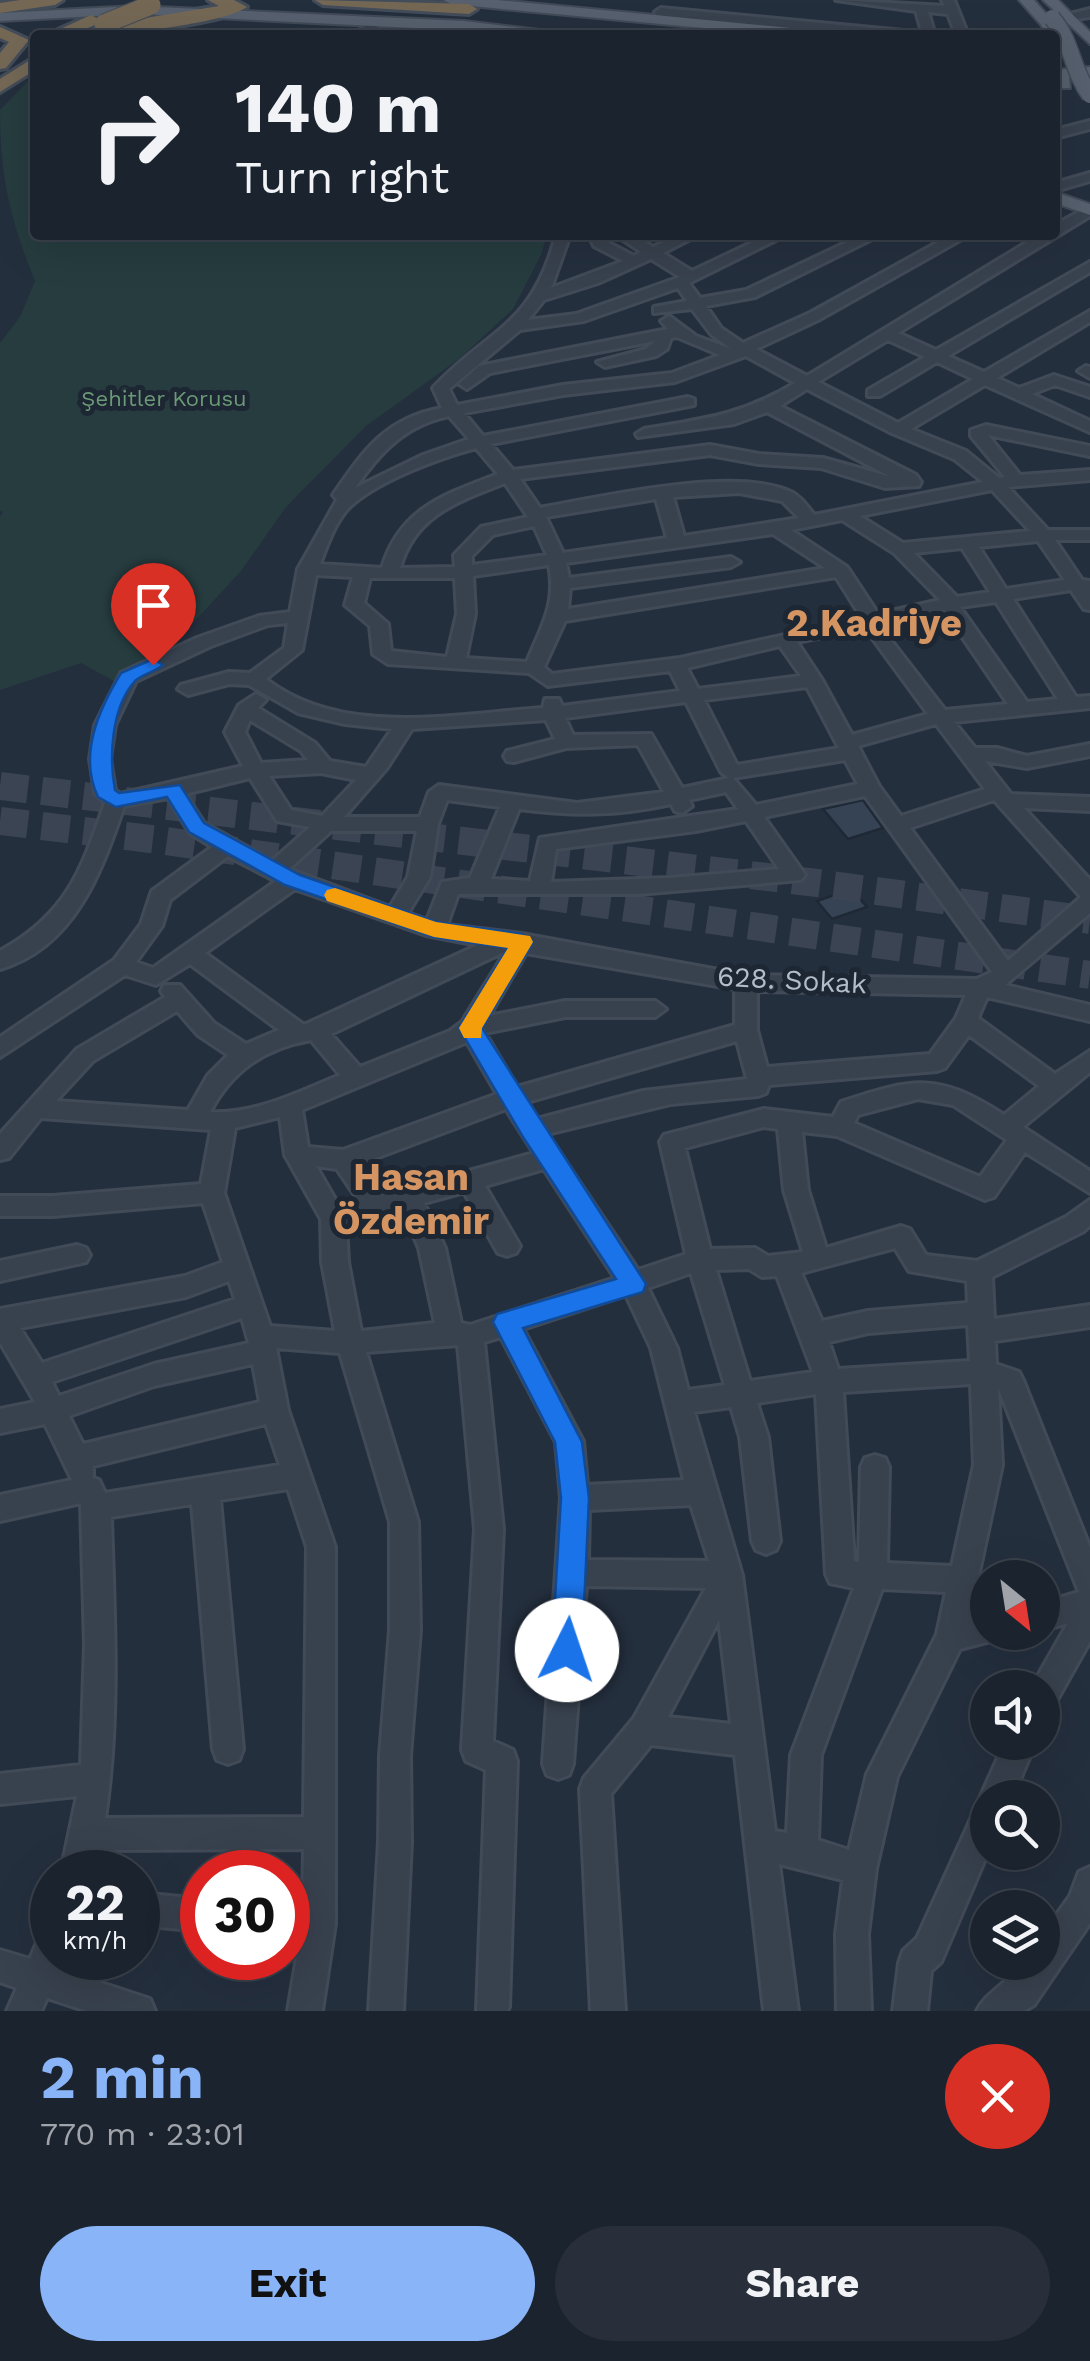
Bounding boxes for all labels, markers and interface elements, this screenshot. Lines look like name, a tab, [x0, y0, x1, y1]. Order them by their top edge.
text: 140 m	[235, 67, 441, 149]
icon: right	[70, 70, 200, 200]
text: Turn right	[235, 151, 449, 204]
park label: Şehitler Korusu	[81, 386, 247, 411]
pin	[111, 563, 196, 666]
icon: arrive	[126, 578, 181, 633]
district label: 2.Kadriye	[786, 601, 962, 645]
street label: 628. Sokak	[716, 960, 868, 1000]
district label: Hasan Özdemir	[333, 1155, 490, 1243]
north arrow	[970, 1560, 1060, 1650]
map controls	[970, 1560, 1060, 1980]
position arrow	[515, 1598, 619, 1702]
button: sound	[970, 1670, 1060, 1760]
button: search	[970, 1780, 1060, 1870]
speed limit sign: 30	[180, 1850, 310, 1980]
text: 22	[65, 1873, 125, 1932]
button: layers	[970, 1890, 1060, 1980]
text: km/h	[63, 1926, 127, 1955]
text: 2 min	[40, 2042, 204, 2113]
button: close	[945, 2044, 1050, 2149]
text: 770 m · 23:01	[40, 2115, 245, 2153]
button: Exit	[40, 2226, 535, 2341]
button: Share	[555, 2226, 1050, 2341]

